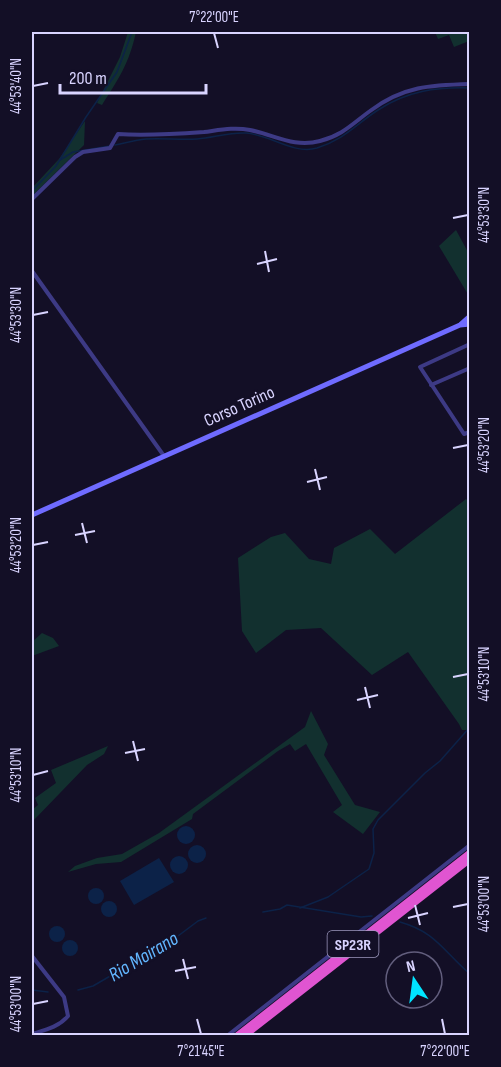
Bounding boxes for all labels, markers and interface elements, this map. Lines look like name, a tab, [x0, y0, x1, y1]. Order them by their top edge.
text: 7°22'00"E	[189, 8, 239, 27]
scale bar	[60, 57, 206, 95]
text: 44°53'40"N	[7, 58, 26, 114]
text: 200 m	[69, 68, 107, 89]
text: 44°53'30"N	[475, 187, 494, 243]
text: 44°53'30"N	[7, 287, 26, 343]
street label: Corso Torino	[201, 382, 278, 431]
text: 44°53'20"N	[475, 417, 494, 473]
text: 44°53'20"N	[7, 517, 26, 573]
text: 44°53'10"N	[475, 646, 494, 702]
text: 44°53'10"N	[7, 747, 26, 803]
text: 44°53'00"N	[475, 876, 494, 932]
water label: Rio Moirano	[104, 927, 183, 987]
road number: SP23R	[328, 931, 378, 957]
north arrow	[384, 950, 444, 1010]
text: N	[405, 957, 417, 977]
text: 44°53'00"N	[7, 976, 26, 1032]
text: 7°21'45"E	[177, 1042, 225, 1061]
text: 7°22'00"E	[420, 1042, 470, 1061]

